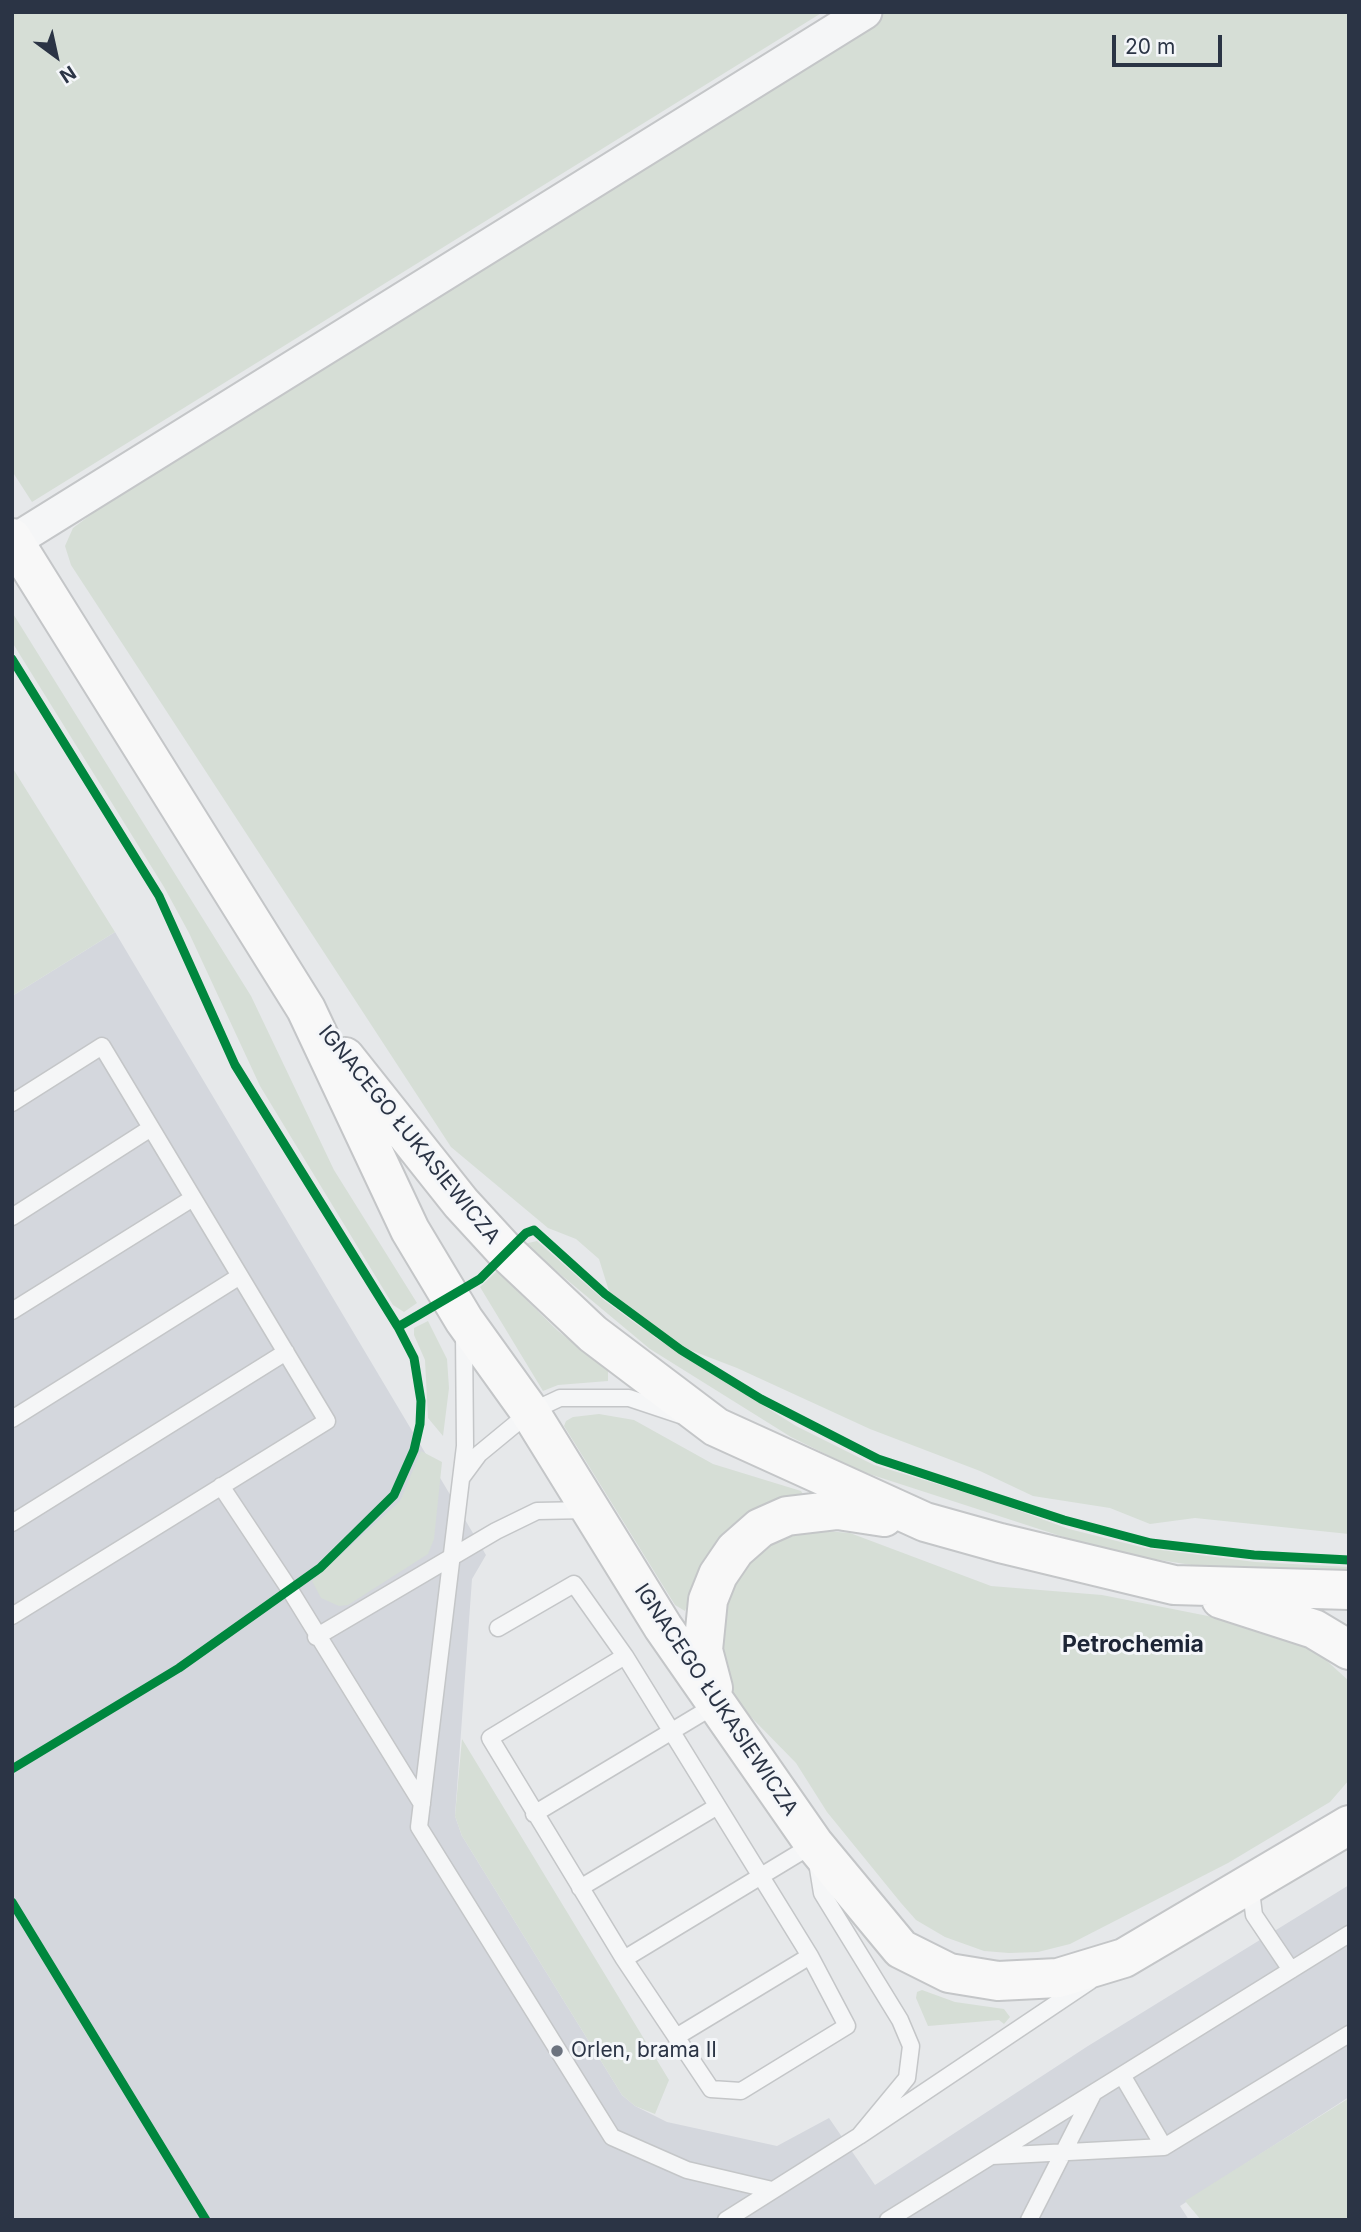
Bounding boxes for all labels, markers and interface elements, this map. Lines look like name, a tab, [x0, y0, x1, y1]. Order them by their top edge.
north arrow	[21, 21, 91, 91]
scale bar	[1116, 21, 1226, 65]
text: 20 m	[1125, 34, 1175, 59]
text: N	[55, 60, 80, 88]
street label: IGNACEGO ŁUKASIEWICZA	[313, 1020, 505, 1250]
street label: IGNACEGO ŁUKASIEWICZA	[629, 1579, 803, 1821]
district label: Petrochemia	[1062, 1631, 1204, 1659]
place label: Orlen, brama II	[571, 2038, 717, 2064]
marker: Orlen, brama II	[549, 2043, 565, 2059]

